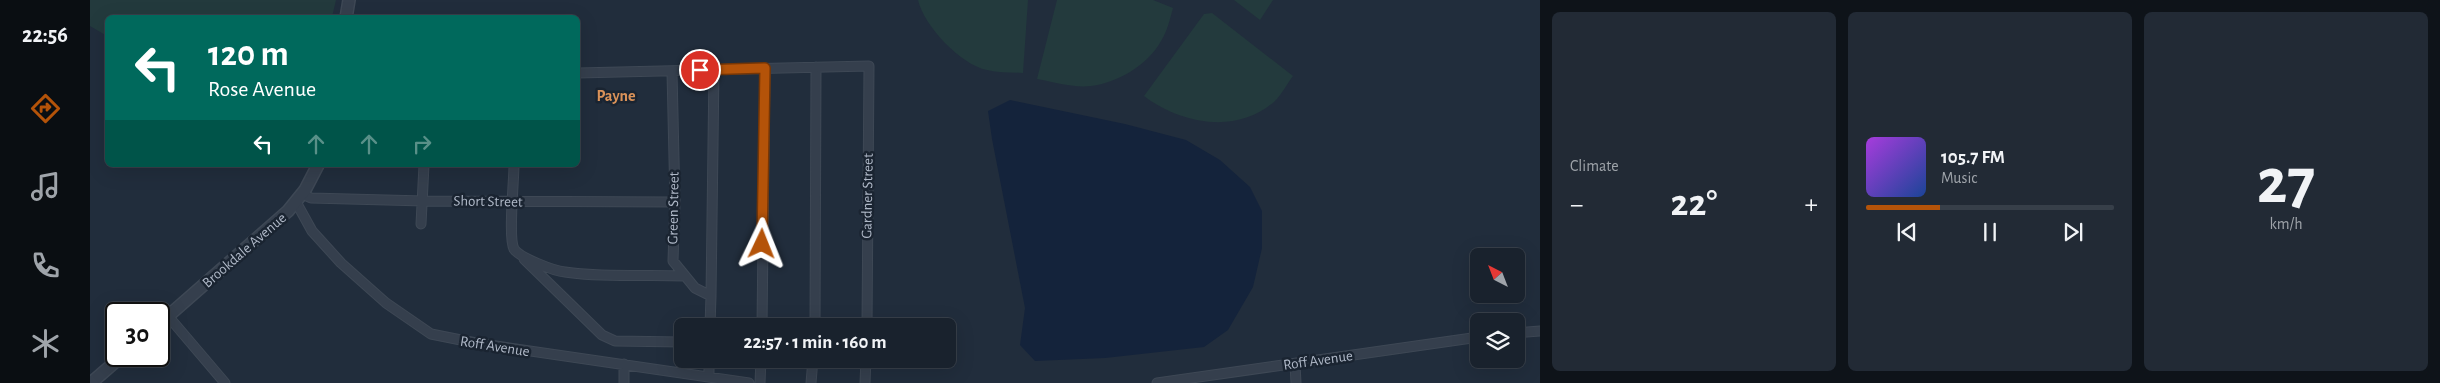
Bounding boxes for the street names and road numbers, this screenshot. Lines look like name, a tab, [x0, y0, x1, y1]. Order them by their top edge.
street label: Gardner Street	[859, 153, 876, 239]
street label: Green Street	[665, 171, 682, 245]
street label: Short Street	[453, 193, 523, 210]
street label: Brookdale Avenue	[200, 210, 289, 291]
street label: Roff Avenue	[459, 334, 531, 359]
street label: Roff Avenue	[1282, 348, 1354, 373]

